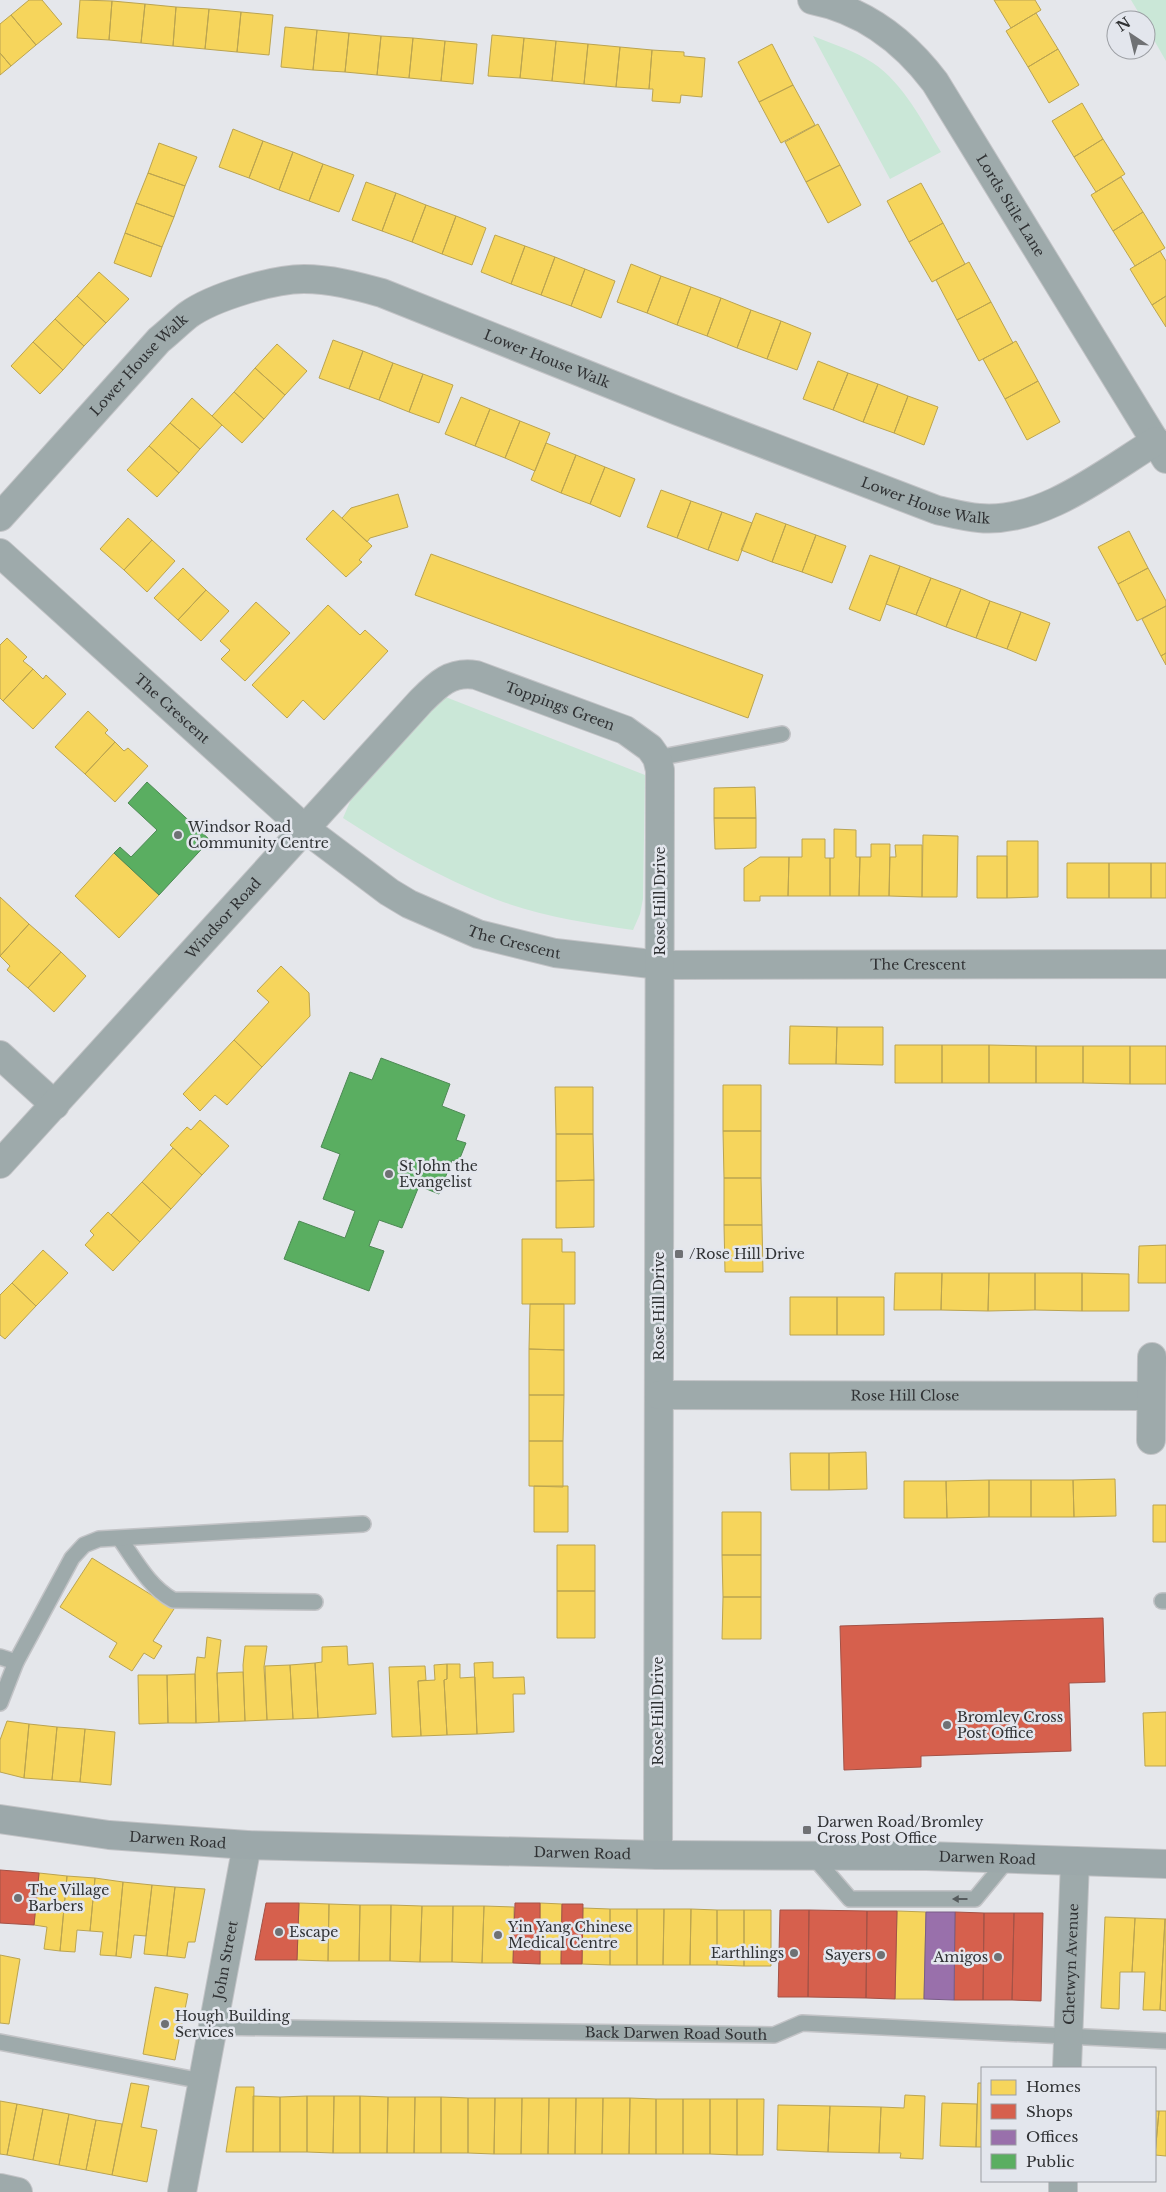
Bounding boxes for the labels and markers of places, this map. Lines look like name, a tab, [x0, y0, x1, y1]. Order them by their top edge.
place label: Windsor Road Community Centre	[187, 818, 329, 852]
marker: Windsor Road Community Centre	[172, 829, 184, 841]
place label: St John the Evangelist	[399, 1157, 478, 1191]
marker: St John the Evangelist	[383, 1168, 395, 1180]
place label: /Rose Hill Drive	[689, 1245, 805, 1263]
marker: /Rose Hill Drive	[673, 1248, 685, 1260]
place label: Bromley Cross Post Office	[957, 1708, 1063, 1742]
marker: Bromley Cross Post Office	[941, 1719, 953, 1731]
place label: Darwen Road/Bromley Cross Post Office	[817, 1813, 984, 1847]
marker: Darwen Road/Bromley Cross Post Office	[801, 1824, 813, 1836]
place label: The Village Barbers	[28, 1881, 109, 1915]
marker: The Village Barbers	[12, 1892, 24, 1904]
place label: Yin Yang Chinese Medical Centre	[507, 1918, 632, 1952]
place label: Escape	[289, 1923, 338, 1941]
marker: Escape	[273, 1926, 285, 1938]
marker: Yin Yang Chinese Medical Centre	[492, 1929, 504, 1941]
place label: Earthlings	[711, 1944, 784, 1962]
place label: Sayers	[825, 1946, 871, 1964]
marker: Earthlings	[788, 1947, 800, 1959]
place label: Amigos	[933, 1948, 988, 1966]
marker: Sayers	[875, 1949, 887, 1961]
marker: Amigos	[992, 1951, 1004, 1963]
place label: Hough Building Services	[175, 2007, 290, 2041]
marker: Hough Building Services	[159, 2018, 171, 2030]

